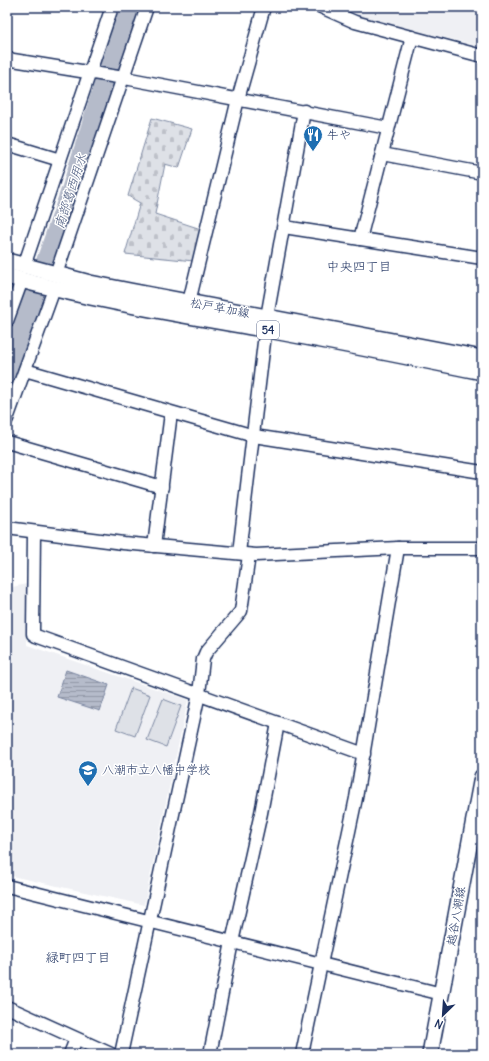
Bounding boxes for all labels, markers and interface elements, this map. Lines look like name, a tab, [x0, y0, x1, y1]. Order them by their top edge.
restaurant icon: 牛や	[302, 124, 324, 152]
place label: 牛や	[327, 127, 351, 142]
water label: 南部葛西用水	[50, 151, 91, 231]
district label: 中央四丁目	[326, 258, 392, 275]
street label: 松戸草加線	[189, 294, 251, 321]
road number: 54	[257, 321, 279, 339]
school or university icon: 八潮市立八幡中学校	[77, 759, 99, 787]
place label: 八潮市立八幡中学校	[102, 762, 210, 777]
street label: 越谷八潮線	[443, 885, 468, 947]
district label: 緑町四丁目	[45, 949, 111, 966]
north arrow	[423, 995, 463, 1035]
text: N	[432, 1016, 445, 1032]

